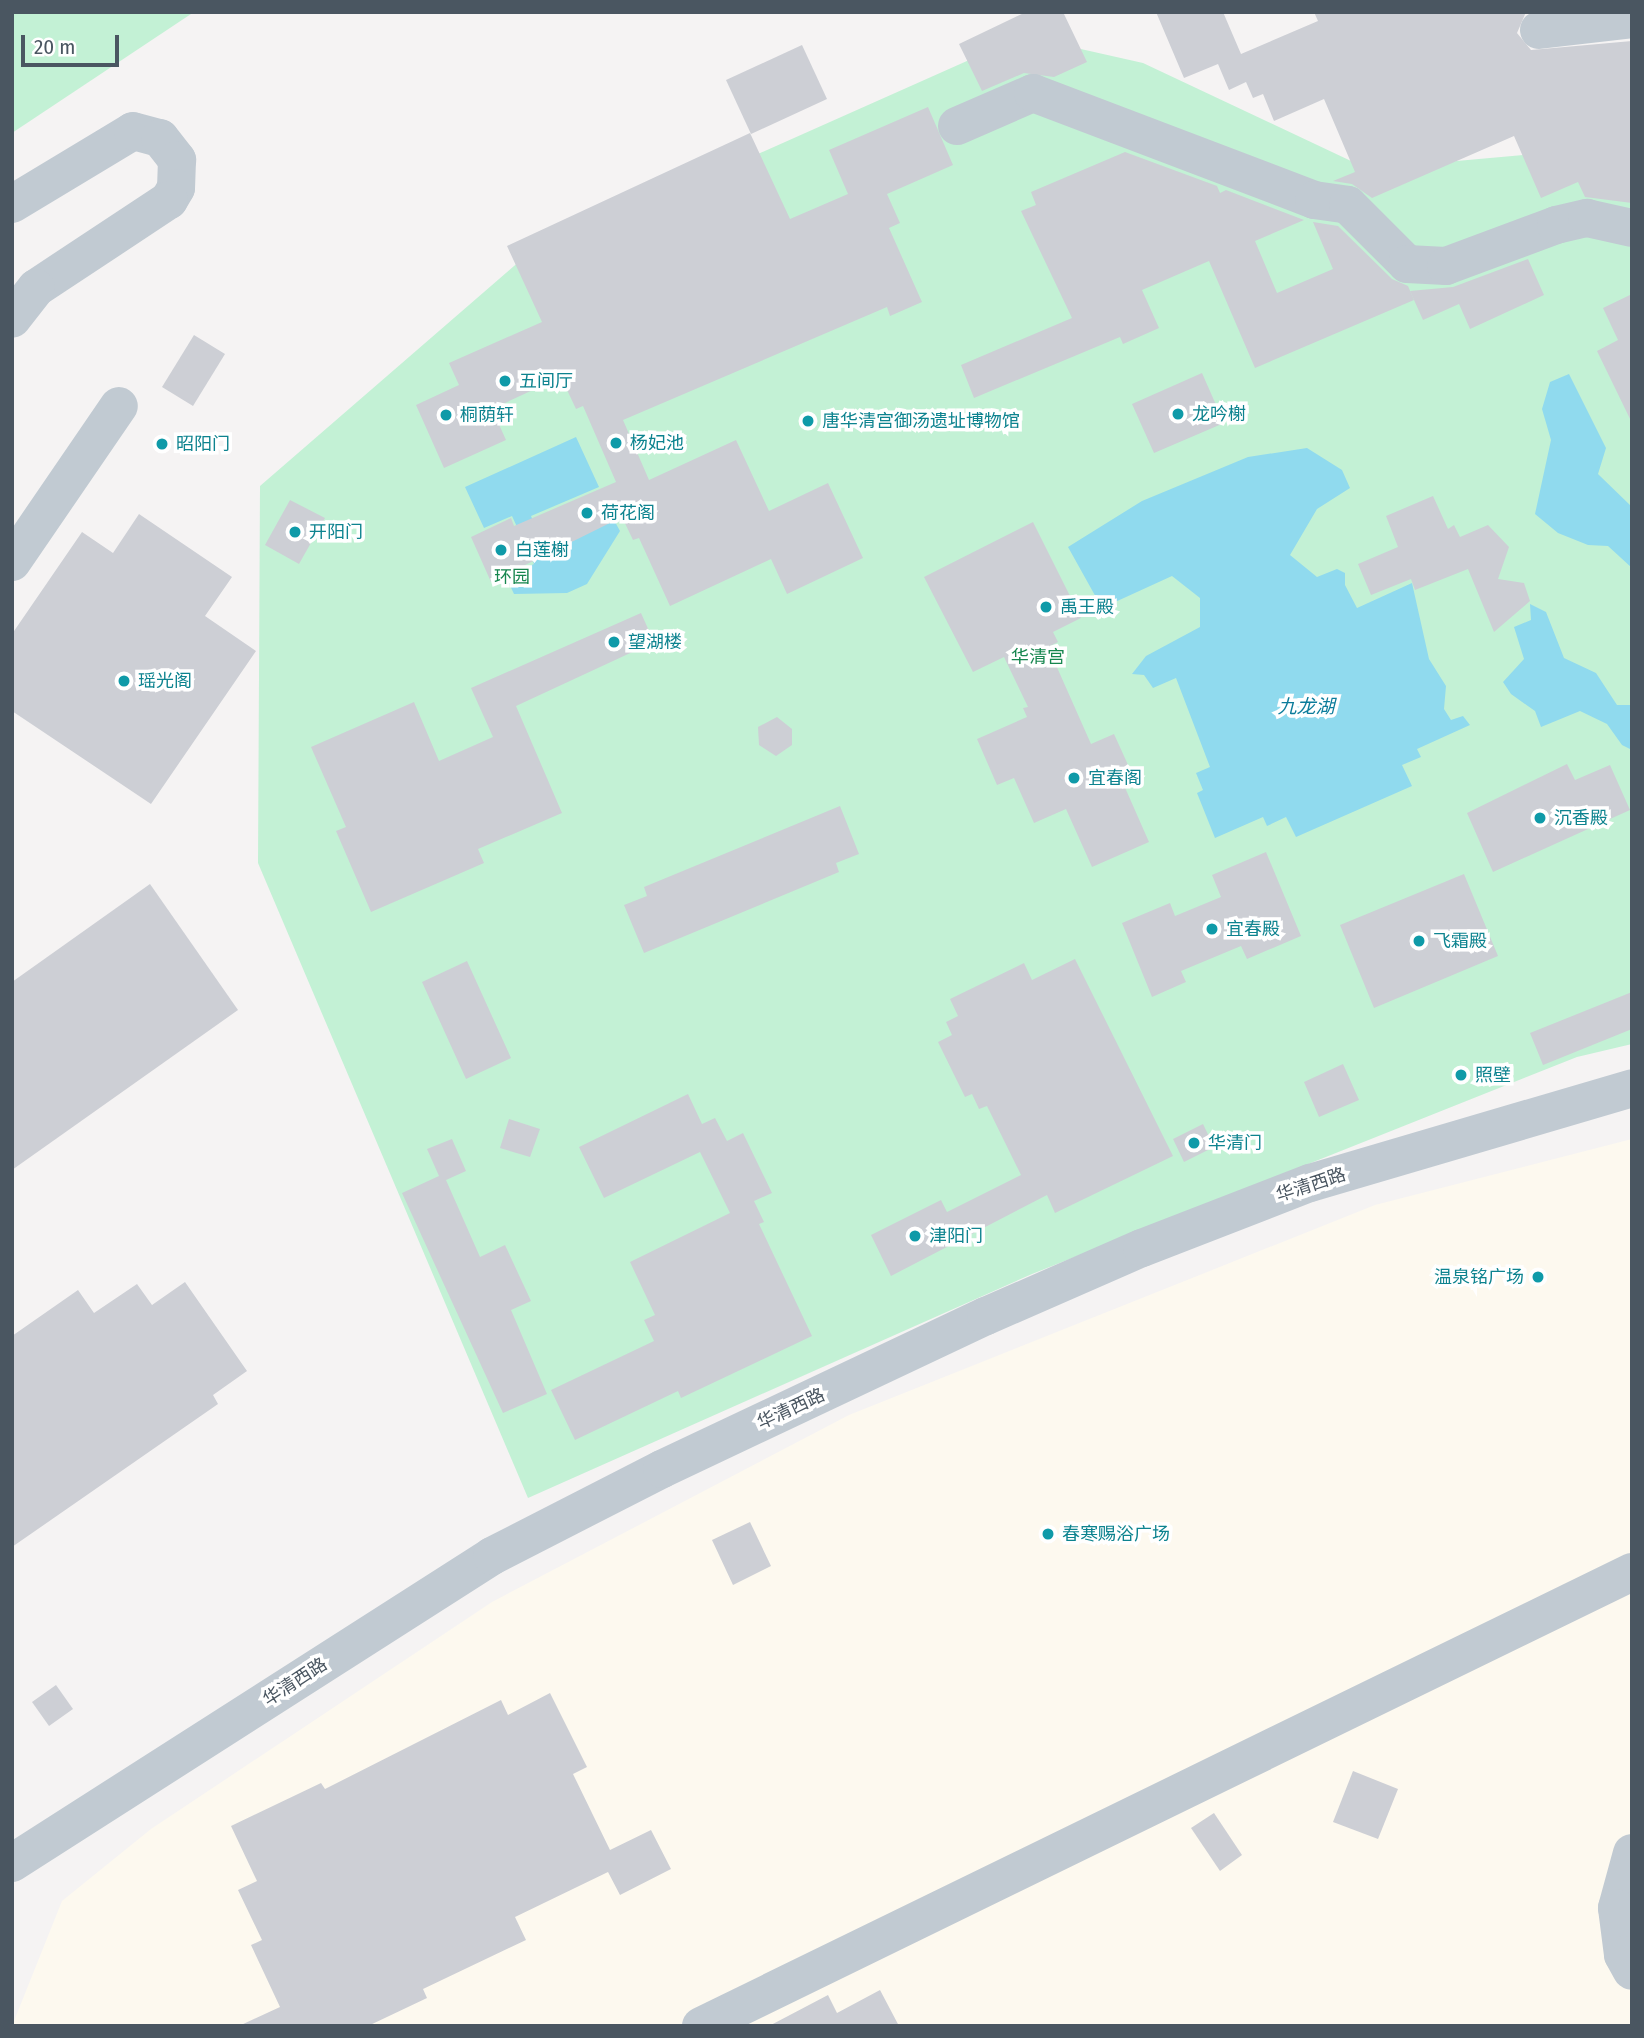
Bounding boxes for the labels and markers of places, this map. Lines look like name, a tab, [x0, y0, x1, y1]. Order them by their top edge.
place label: 五间厅	[519, 370, 573, 392]
marker: 五间厅	[497, 373, 513, 389]
place label: 龙吟榭	[1192, 403, 1246, 425]
place label: 桐荫轩	[460, 404, 514, 426]
marker: 龙吟榭	[1170, 406, 1186, 422]
marker: 桐荫轩	[438, 407, 454, 423]
place label: 唐华清宫御汤遗址博物馆	[822, 410, 1020, 432]
marker: 唐华清宫御汤遗址博物馆	[800, 413, 816, 429]
place label: 杨妃池	[630, 432, 684, 454]
place label: 昭阳门	[176, 433, 230, 455]
marker: 杨妃池	[608, 435, 624, 451]
marker: 昭阳门	[154, 436, 170, 452]
place label: 荷花阁	[601, 502, 655, 524]
marker: 荷花阁	[579, 505, 595, 521]
place label: 开阳门	[309, 521, 363, 543]
marker: 开阳门	[287, 524, 303, 540]
place label: 白莲榭	[515, 539, 569, 561]
marker: 白莲榭	[493, 542, 509, 558]
place label: 禹王殿	[1060, 596, 1114, 618]
marker: 禹王殿	[1038, 599, 1054, 615]
place label: 望湖楼	[628, 631, 682, 653]
marker: 望湖楼	[606, 634, 622, 650]
place label: 瑶光阁	[138, 670, 192, 692]
marker: 瑶光阁	[116, 673, 132, 689]
place label: 宜春阁	[1088, 767, 1142, 789]
marker: 宜春阁	[1066, 770, 1082, 786]
place label: 沉香殿	[1554, 807, 1608, 829]
marker: 沉香殿	[1532, 810, 1548, 826]
place label: 宜春殿	[1226, 918, 1280, 940]
marker: 宜春殿	[1204, 921, 1220, 937]
place label: 飞霜殿	[1433, 930, 1487, 952]
marker: 飞霜殿	[1411, 933, 1427, 949]
place label: 照壁	[1475, 1064, 1511, 1086]
marker: 照壁	[1453, 1067, 1469, 1083]
place label: 华清门	[1208, 1132, 1262, 1154]
marker: 华清门	[1186, 1135, 1202, 1151]
place label: 津阳门	[929, 1225, 983, 1247]
marker: 津阳门	[907, 1228, 923, 1244]
place label: 温泉铭广场	[1434, 1266, 1524, 1288]
marker: 温泉铭广场	[1530, 1269, 1546, 1285]
place label: 春寒赐浴广场	[1062, 1523, 1170, 1545]
marker: 春寒赐浴广场	[1040, 1526, 1056, 1542]

